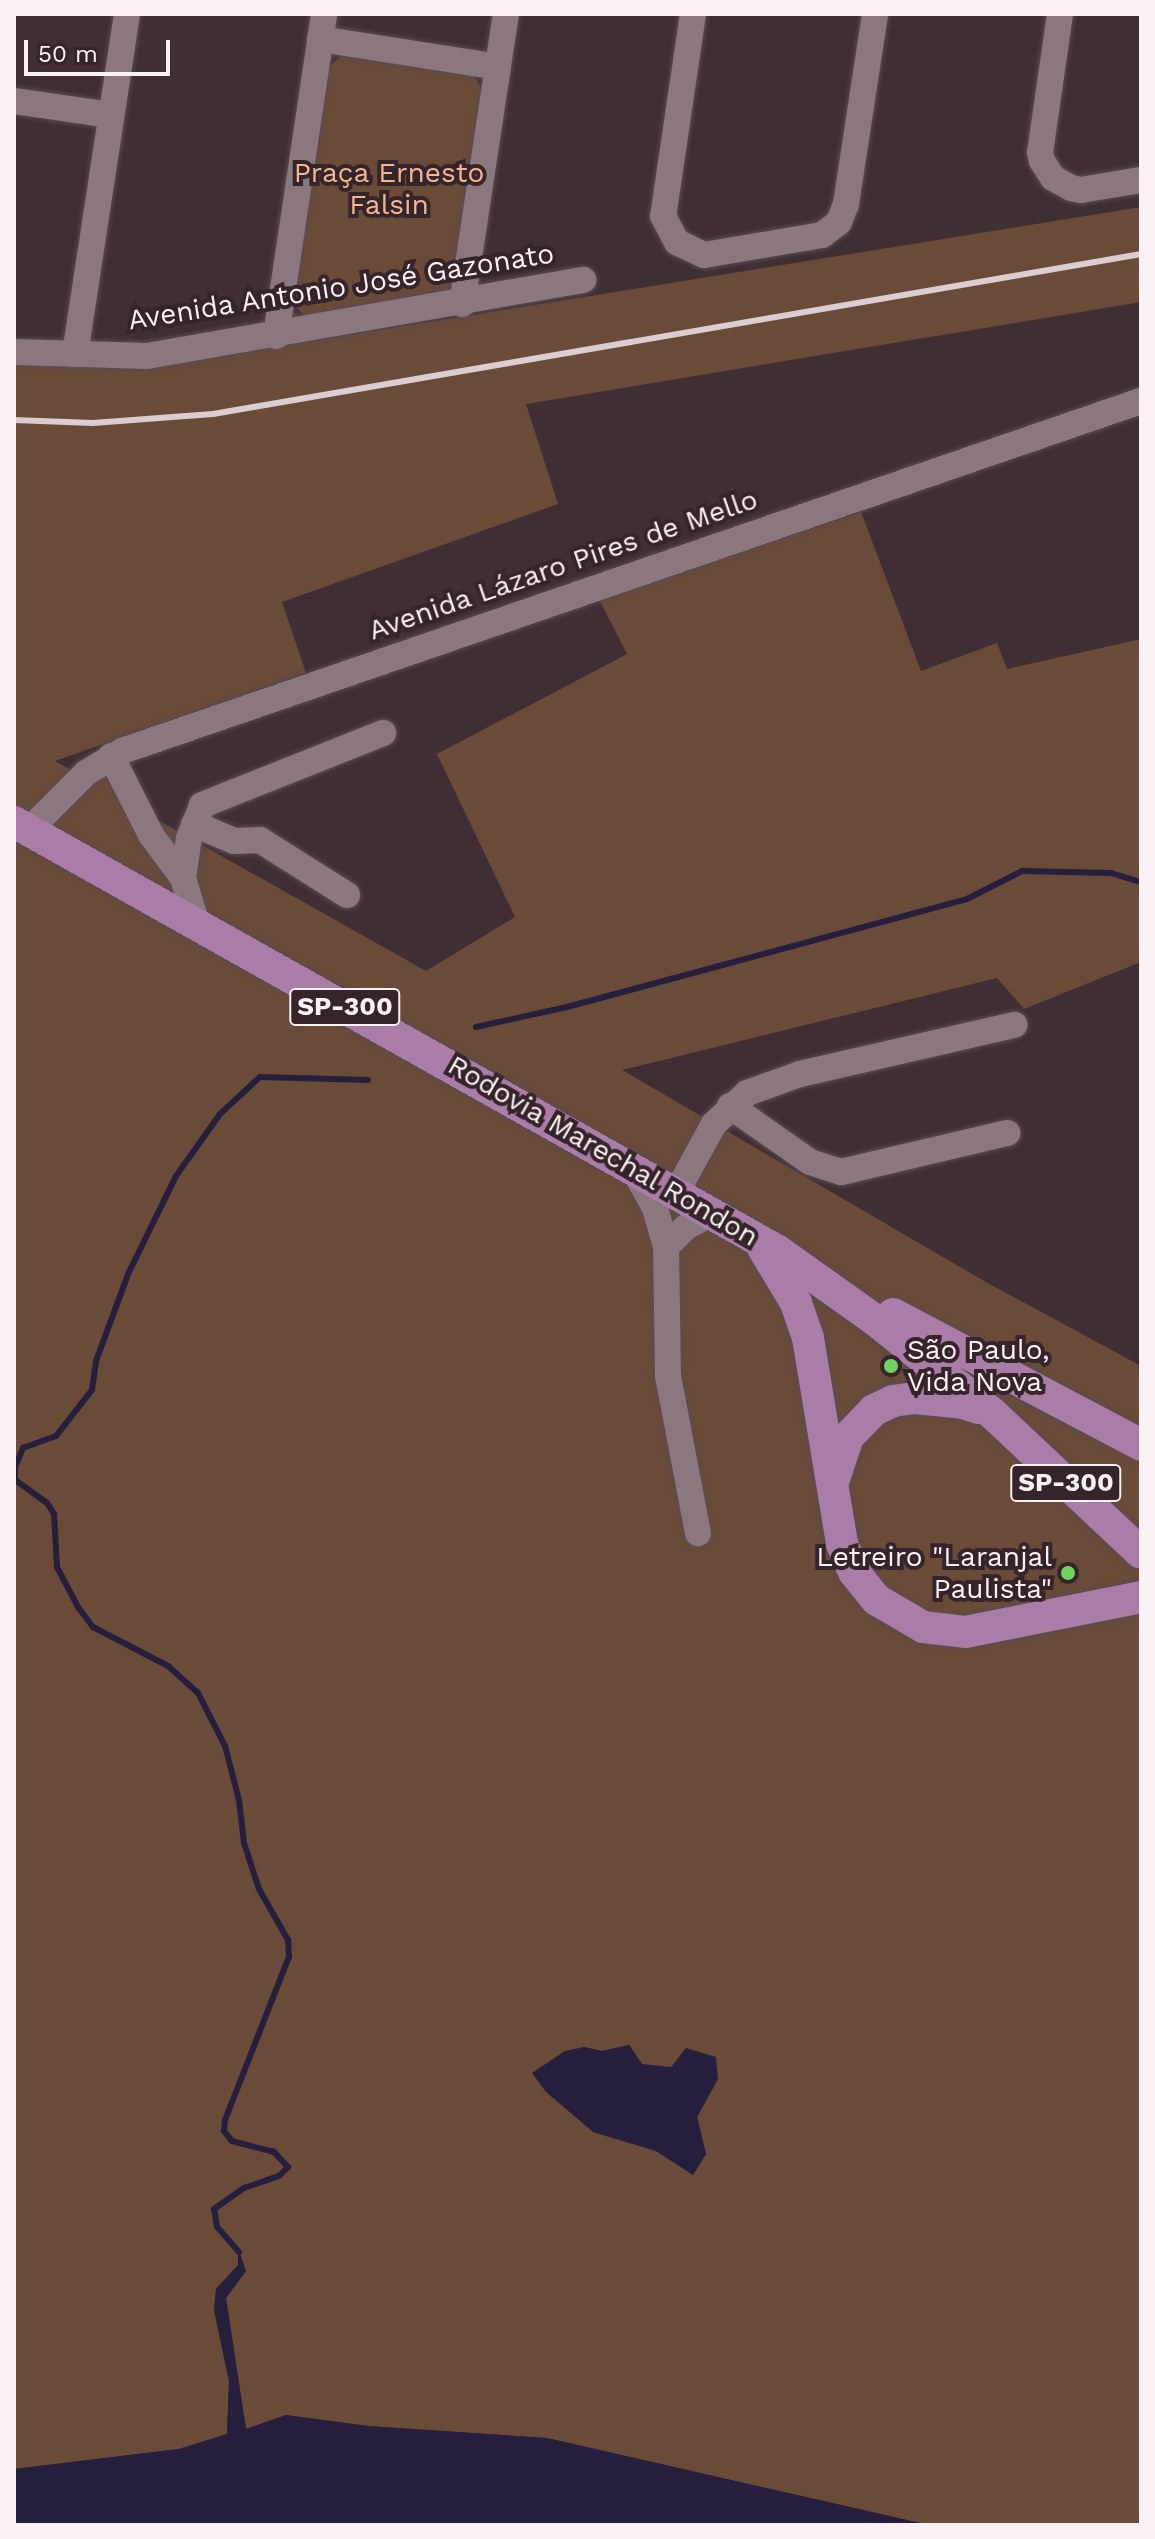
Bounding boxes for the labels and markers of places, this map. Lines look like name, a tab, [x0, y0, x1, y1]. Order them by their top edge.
place label: São Paulo, Vida Nova	[907, 1333, 1049, 1399]
marker: São Paulo, Vida Nova	[882, 1357, 900, 1375]
place label: Letreiro "Laranjal Paulista"	[816, 1540, 1052, 1606]
marker: Letreiro "Laranjal Paulista"	[1059, 1564, 1077, 1582]

